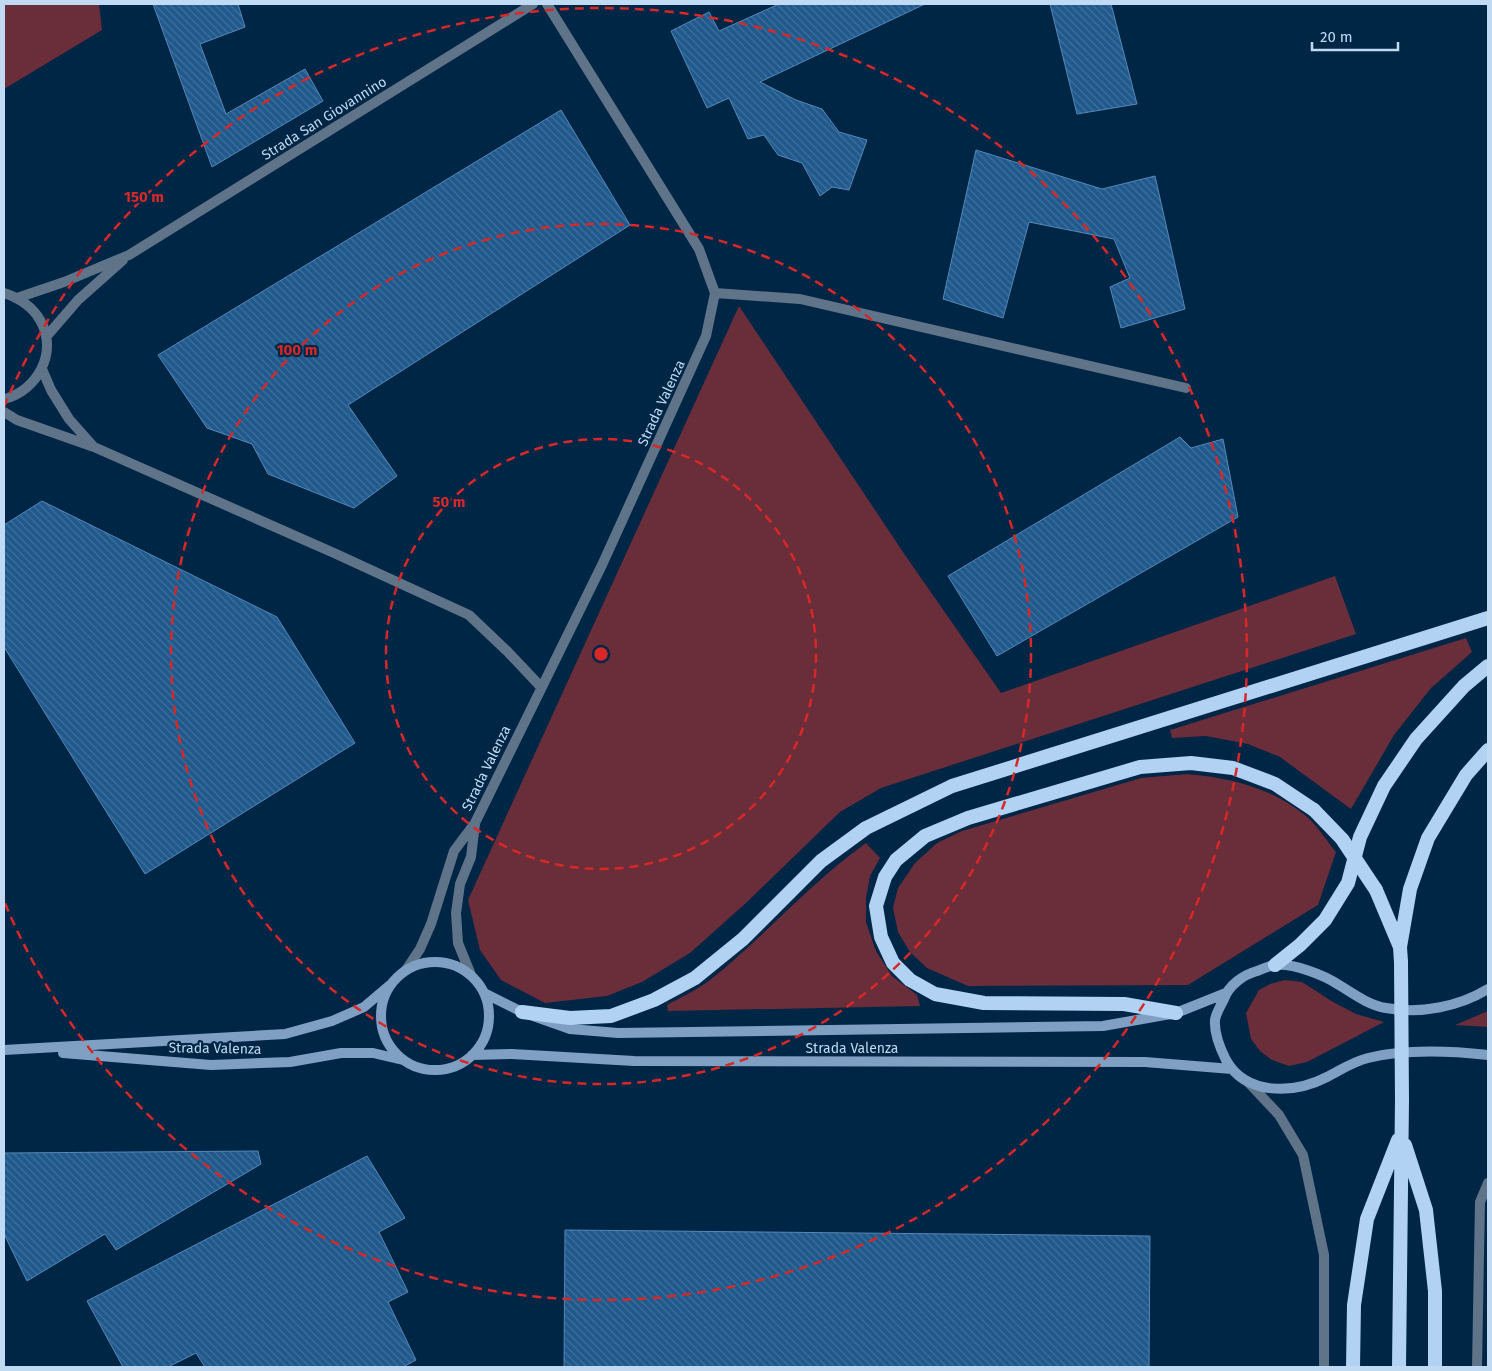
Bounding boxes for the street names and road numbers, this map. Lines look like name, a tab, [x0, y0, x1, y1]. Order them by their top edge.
street label: Strada San Giovannino	[259, 73, 390, 164]
street label: Strada Valenza	[634, 357, 689, 449]
street label: Strada Valenza	[458, 723, 514, 814]
street label: Strada Valenza	[168, 1039, 262, 1058]
street label: Strada Valenza	[805, 1040, 899, 1057]

